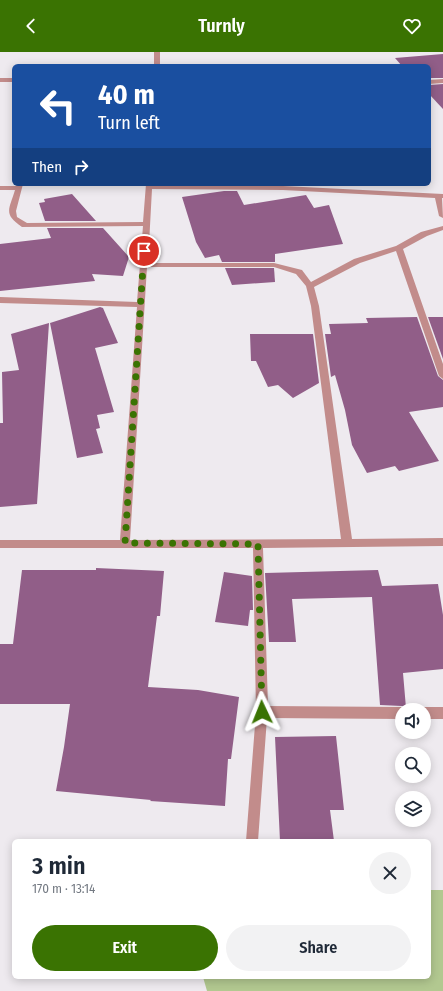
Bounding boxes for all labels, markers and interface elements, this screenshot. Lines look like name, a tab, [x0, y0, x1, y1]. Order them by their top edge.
icon: back	[20, 15, 42, 37]
text: Turnly	[198, 15, 245, 37]
icon: heart	[401, 15, 423, 37]
text: 40 m	[98, 78, 155, 111]
icon: left	[32, 80, 84, 132]
text: Turn left	[98, 112, 160, 134]
icon: right	[70, 156, 92, 178]
text: Then	[32, 158, 62, 176]
pin	[127, 234, 161, 268]
icon: arrive	[133, 240, 155, 262]
position arrow	[241, 691, 283, 733]
map controls	[395, 703, 431, 827]
button: sound	[395, 703, 431, 739]
button: search	[395, 747, 431, 783]
button: layers	[395, 791, 431, 827]
text: 3 min	[32, 852, 86, 880]
button: close	[369, 852, 411, 894]
text: 170 m · 13:14	[32, 881, 95, 896]
button: Exit	[32, 925, 218, 971]
button: Share	[226, 925, 411, 971]

